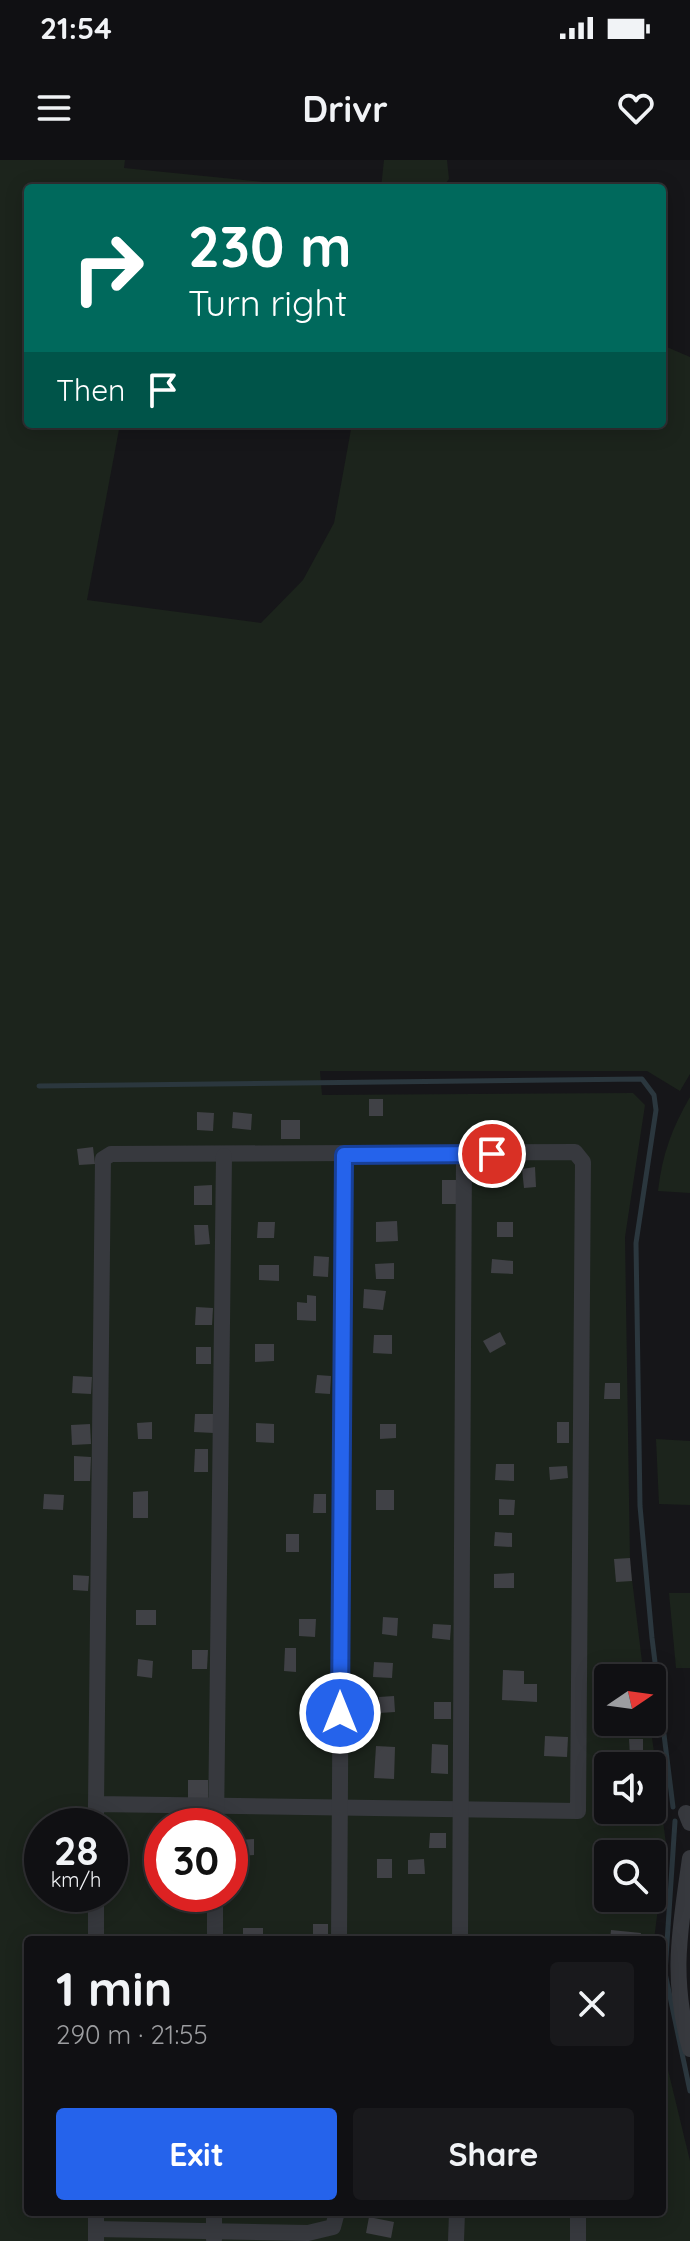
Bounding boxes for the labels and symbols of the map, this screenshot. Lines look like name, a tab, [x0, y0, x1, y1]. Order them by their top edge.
pin	[458, 1120, 526, 1188]
north arrow	[594, 1664, 666, 1736]
position arrow	[298, 1671, 382, 1755]
speed limit sign: 30	[144, 1808, 248, 1912]

